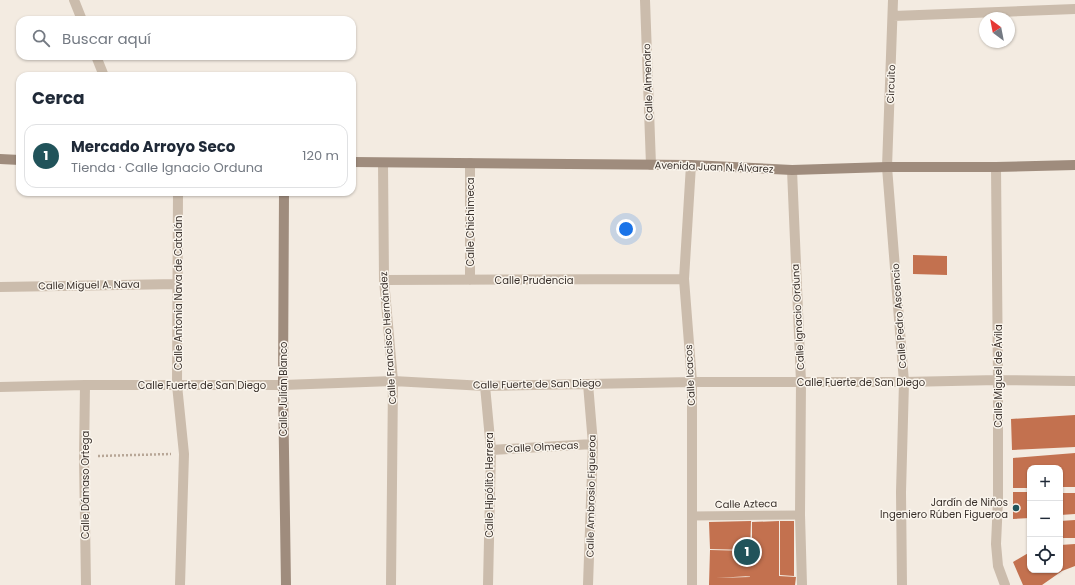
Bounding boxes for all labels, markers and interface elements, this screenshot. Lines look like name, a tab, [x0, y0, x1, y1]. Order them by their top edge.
north arrow	[979, 12, 1015, 48]
search box	[16, 16, 356, 60]
icon: search	[30, 27, 52, 49]
text: Buscar aquí	[62, 28, 151, 49]
street label: Calle Almendro	[639, 43, 657, 121]
street label: Circuito	[883, 64, 899, 104]
text: Cerca	[32, 86, 85, 110]
text: Mercado Arroyo Seco	[71, 136, 235, 157]
text: 1	[44, 146, 48, 165]
text: 120 m	[302, 146, 339, 165]
street label: Avenida Juan N. Álvarez	[654, 157, 774, 177]
text: Tienda · Calle Ignacio Orduna	[71, 158, 263, 177]
street label: Calle Chichimeca	[463, 177, 478, 267]
street label: Calle Antonia Nava de Catalán	[171, 216, 186, 370]
your location	[616, 219, 636, 239]
street label: Calle Pedro Ascencio	[888, 263, 910, 369]
street label: Calle Ignacio Orduna	[788, 264, 808, 370]
street label: Calle Francisco Hernández	[376, 271, 400, 405]
street label: Calle Prudencia	[495, 273, 573, 288]
street label: Calle Miguel A. Nava	[38, 277, 140, 293]
street label: Calle Miguel de Ávila	[991, 324, 1006, 428]
street label: Calle Julián Blanco	[276, 342, 291, 436]
street label: Calle Icacos	[681, 344, 699, 406]
street label: Calle Fuerte de San Diego	[473, 375, 601, 393]
street label: Calle Fuerte de San Diego	[797, 375, 925, 390]
street label: Calle Fuerte de San Diego	[138, 378, 266, 393]
street label: Calle Dámaso Ortega	[78, 431, 93, 539]
street label: Calle Hipólito Herrera	[482, 432, 497, 538]
street label: Calle Ambrosio Figueroa	[582, 435, 600, 557]
street label: Calle Olmecas	[505, 438, 579, 456]
map controls	[1027, 465, 1063, 573]
button: +	[1027, 465, 1063, 501]
place label: Jardín de Niños Ingeniero Rúben Figueroa	[880, 495, 1008, 522]
street label: Calle Azteca	[715, 496, 777, 512]
button: −	[1027, 501, 1063, 537]
marker: Jardín de Niños Ingeniero Rúben Figueroa	[1011, 503, 1021, 513]
pin: 1	[734, 537, 760, 567]
button: locate	[1027, 537, 1063, 573]

